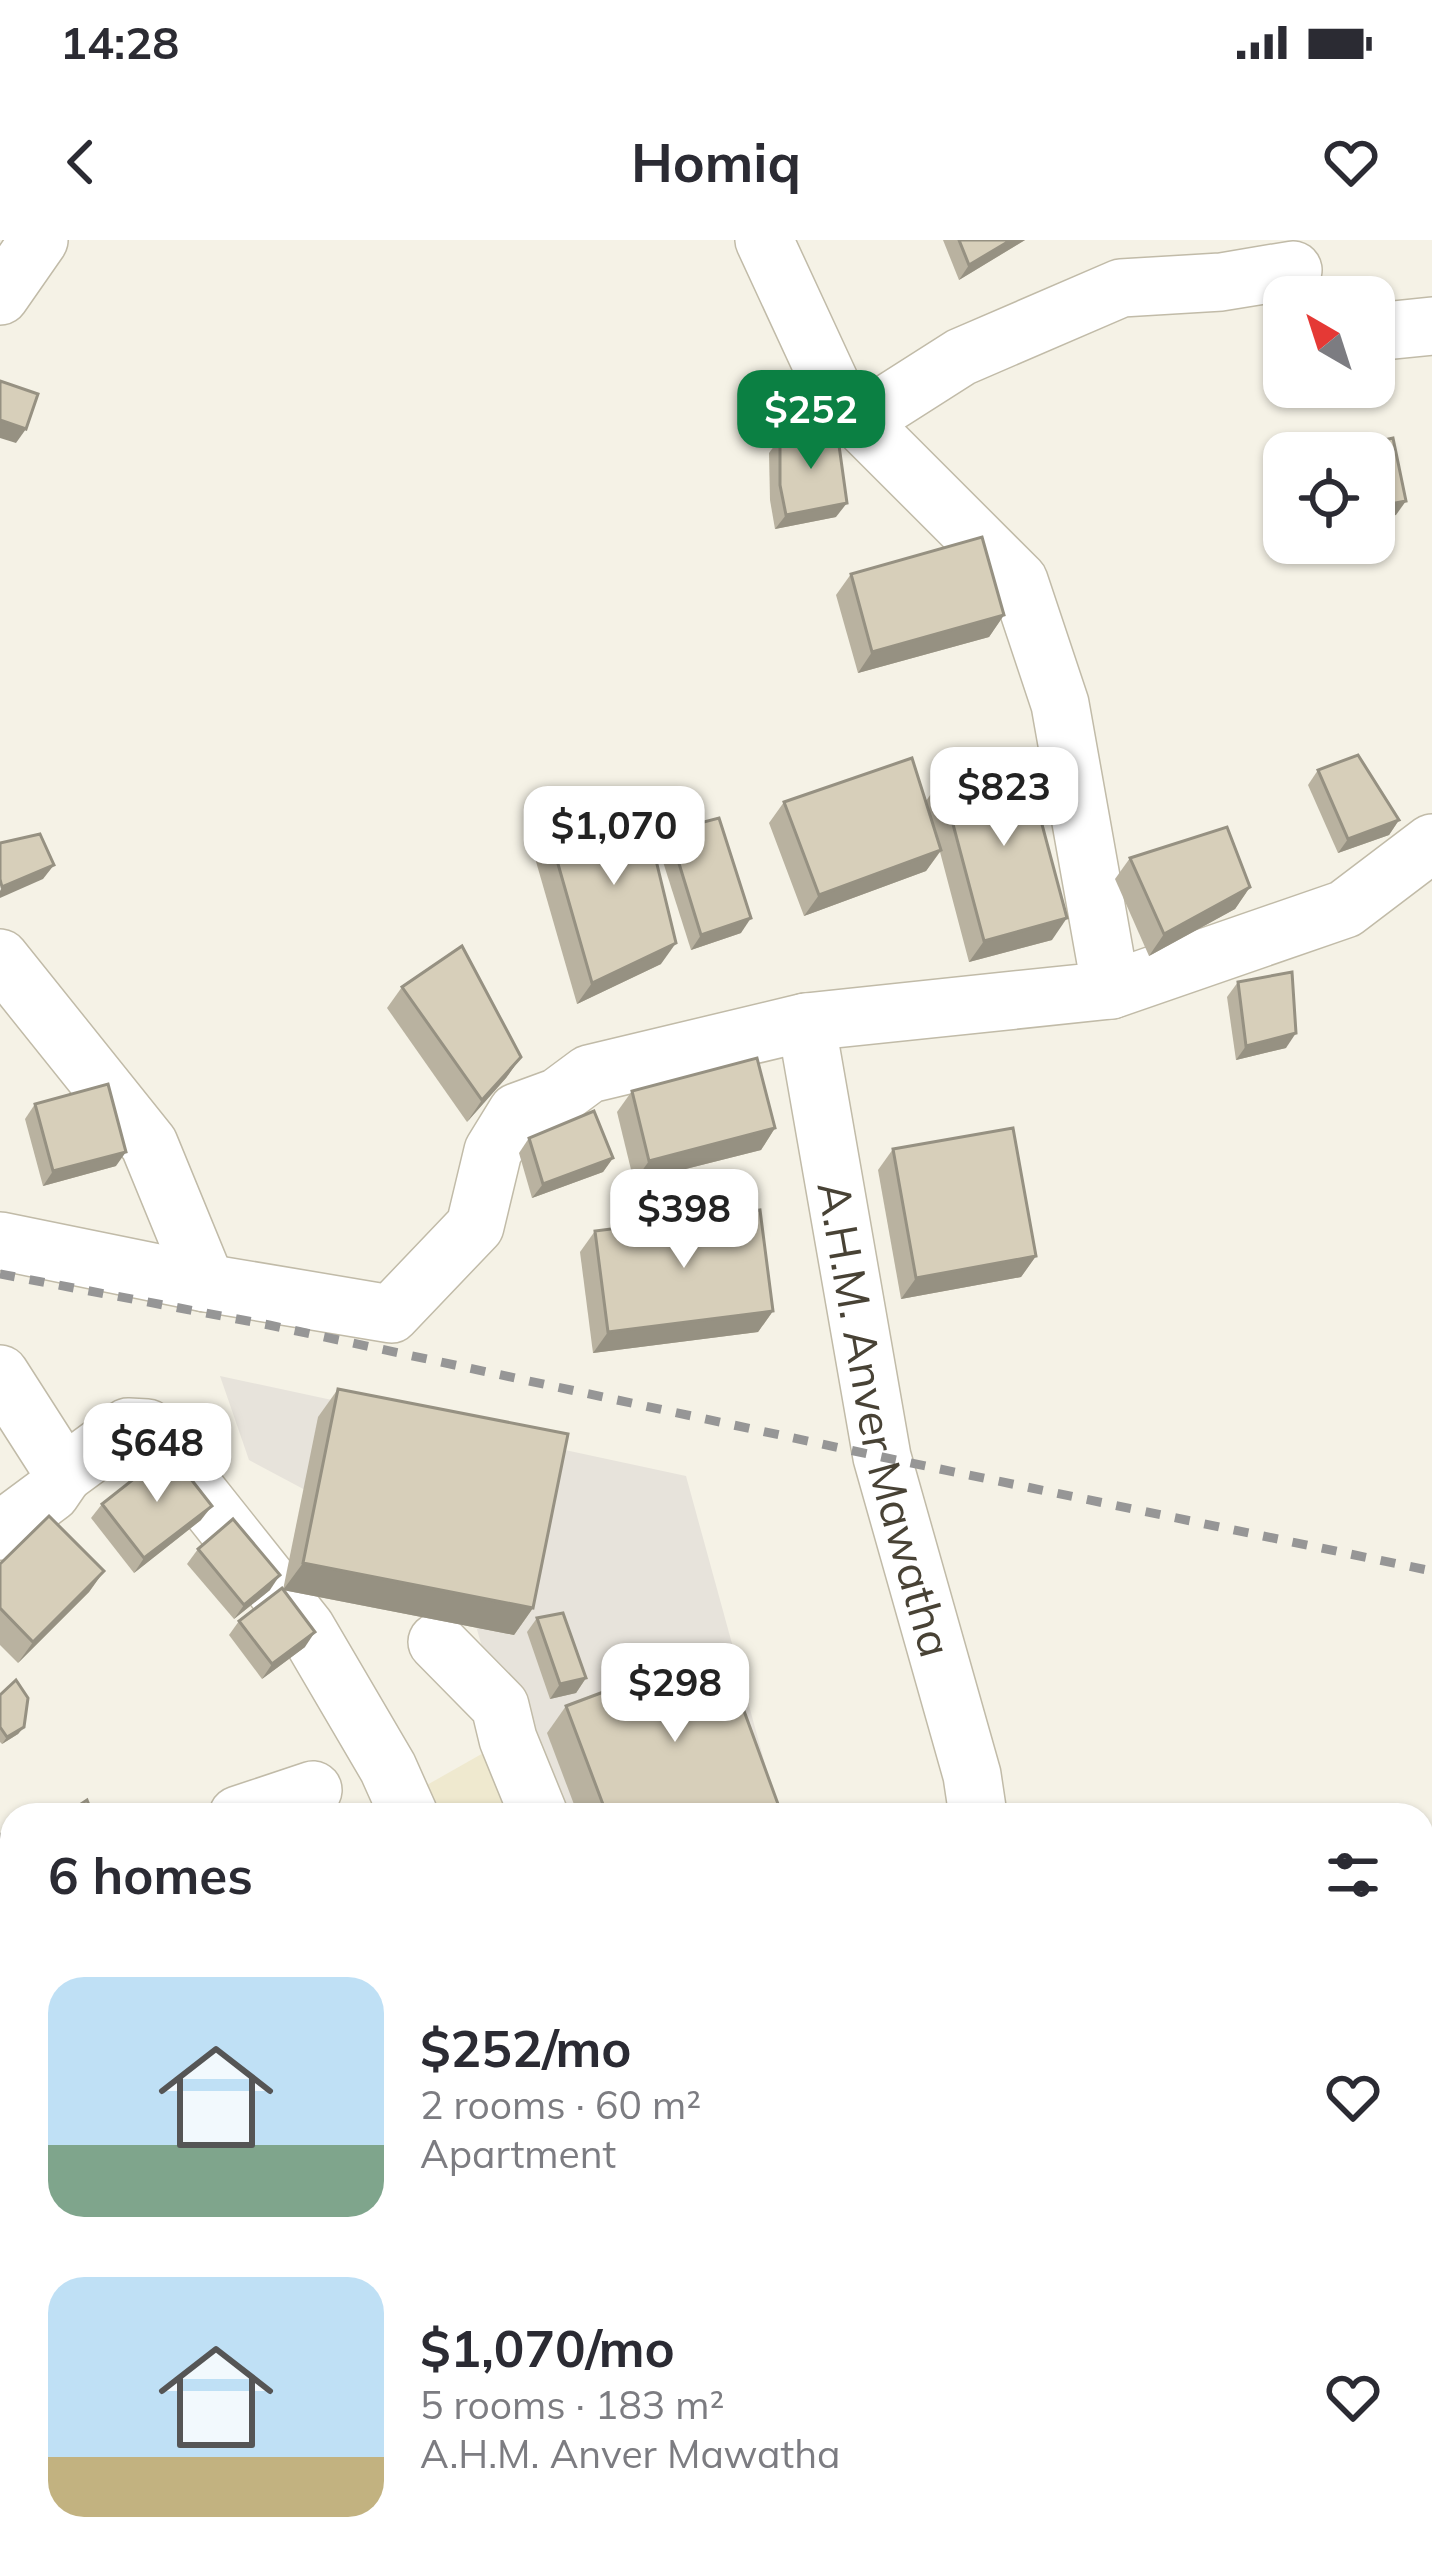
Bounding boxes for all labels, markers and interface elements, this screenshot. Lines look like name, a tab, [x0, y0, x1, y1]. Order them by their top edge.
text: 14:28	[60, 14, 179, 70]
text: Homiq	[631, 128, 801, 196]
icon: back	[48, 129, 114, 195]
icon: heart	[1318, 129, 1384, 195]
north arrow	[1263, 276, 1395, 408]
map controls	[1263, 276, 1395, 564]
pin: $252	[740, 370, 882, 472]
text: $252	[764, 384, 858, 433]
button: locate	[1263, 432, 1395, 564]
pin: $823	[933, 747, 1075, 849]
text: $823	[957, 761, 1051, 810]
pin: $1,070	[516, 786, 712, 888]
text: $1,070	[551, 800, 677, 849]
pin: $398	[613, 1169, 755, 1271]
street label: A.H.M. Anver Mawatha	[806, 1177, 965, 1663]
text: $398	[637, 1183, 731, 1232]
pin: $648	[86, 1403, 228, 1505]
text: $648	[110, 1417, 204, 1466]
pin: $298	[604, 1643, 746, 1745]
text: $298	[628, 1657, 722, 1706]
icon: filters	[1320, 1842, 1386, 1908]
text: 6 homes	[48, 1843, 253, 1907]
text: $252/mo	[420, 2016, 632, 2080]
icon: home	[144, 2025, 288, 2169]
icon: heart	[1320, 2064, 1386, 2130]
text: 2 rooms · 60 m²	[420, 2080, 701, 2129]
text: Apartment	[420, 2129, 616, 2178]
text: $1,070/mo	[420, 2316, 675, 2380]
icon: home	[144, 2325, 288, 2469]
icon: heart	[1320, 2364, 1386, 2430]
text: 5 rooms · 183 m²	[420, 2380, 724, 2429]
text: A.H.M. Anver Mawatha	[420, 2429, 840, 2478]

